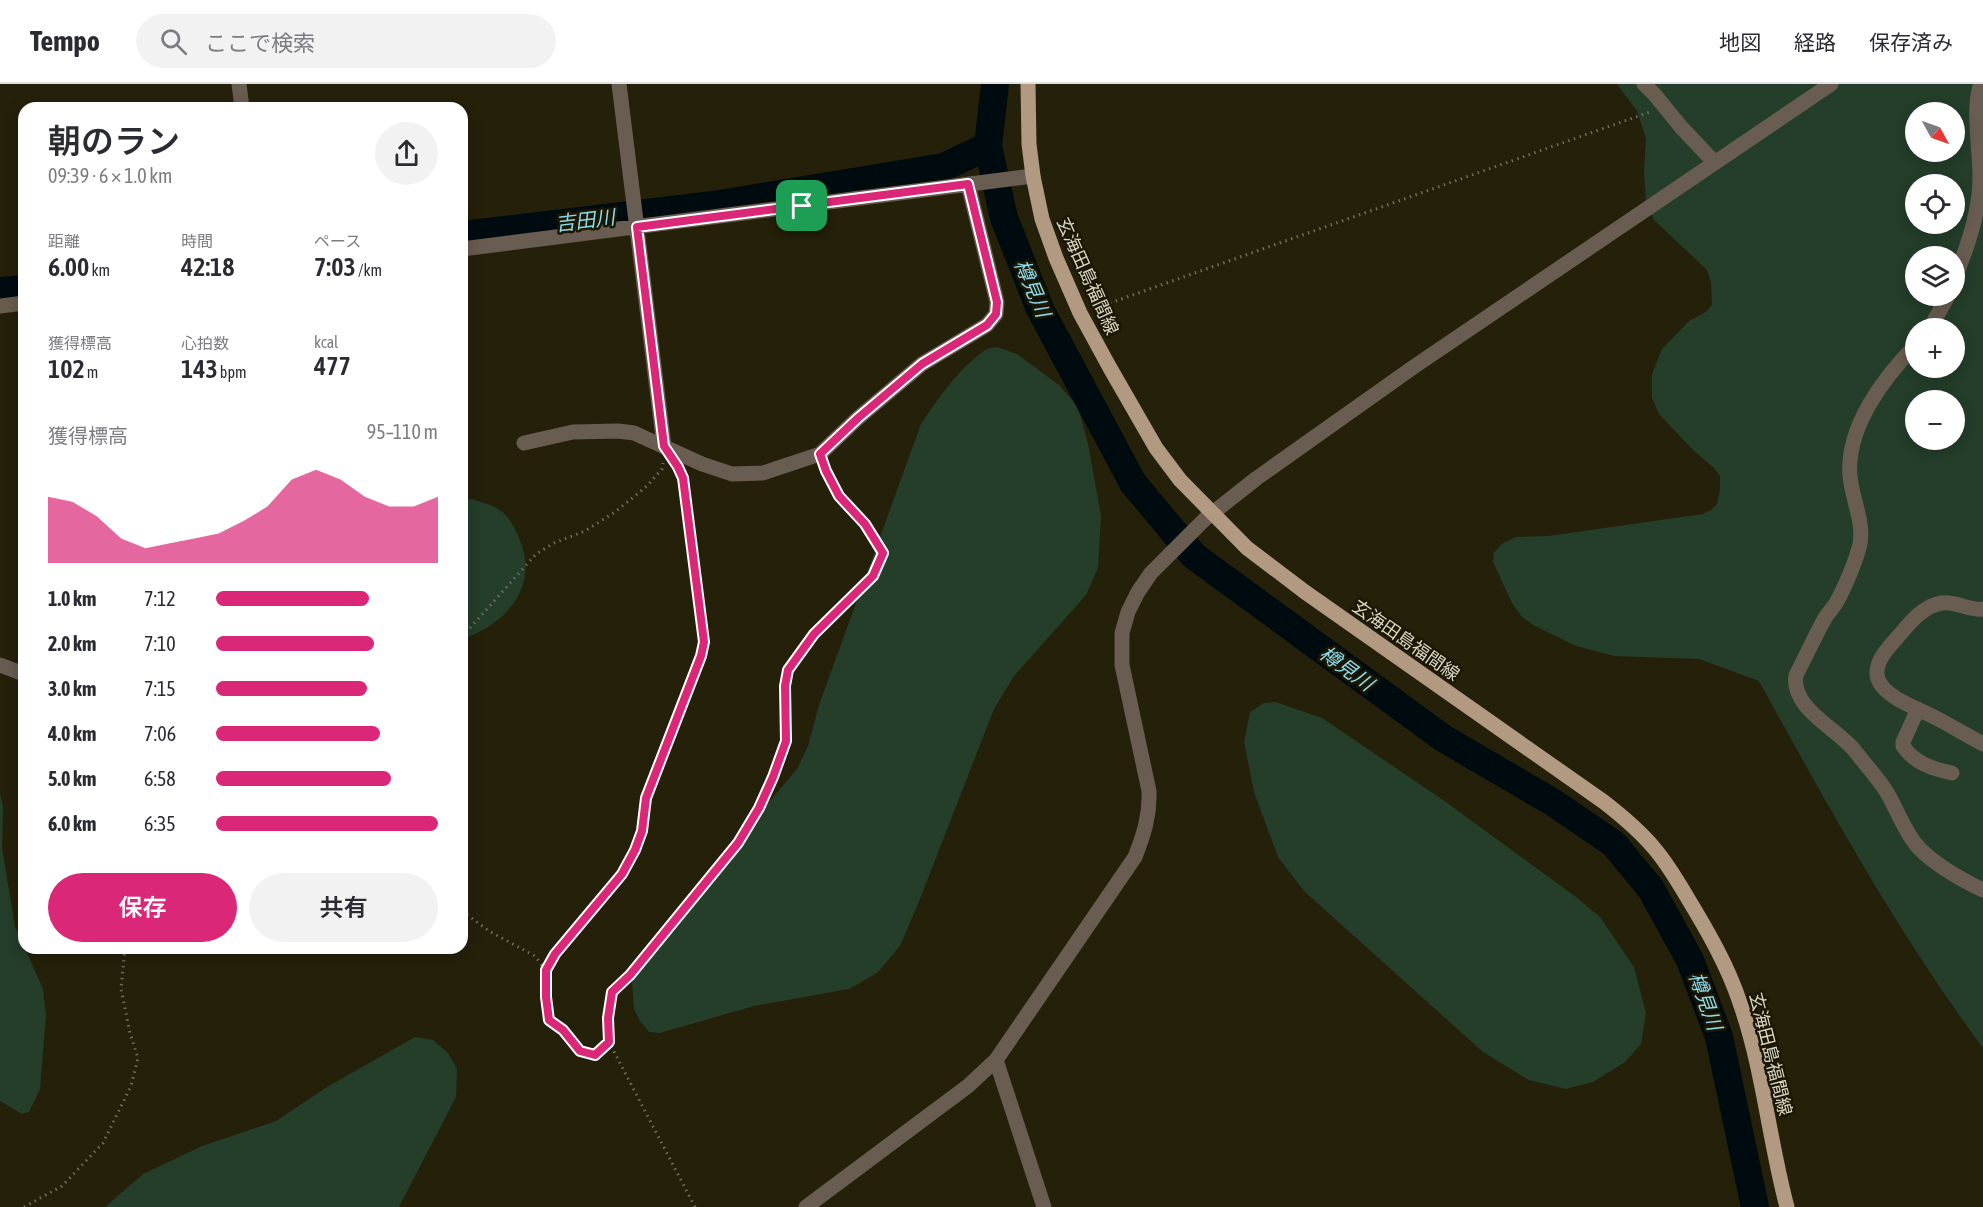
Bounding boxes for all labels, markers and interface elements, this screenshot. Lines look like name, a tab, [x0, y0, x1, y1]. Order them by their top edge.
search box	[136, 14, 556, 68]
text: Tempo	[30, 25, 100, 57]
icon: search	[157, 25, 190, 58]
text: ここで検索	[205, 30, 315, 56]
text: 地図	[1719, 30, 1761, 54]
text: 経路	[1794, 30, 1836, 54]
text: 保存済み	[1869, 30, 1953, 54]
north arrow	[1905, 102, 1965, 162]
map controls	[1905, 102, 1965, 450]
text: 朝のラン	[48, 122, 180, 160]
button: share	[375, 122, 438, 185]
text: 09:39 · 6 × 1.0 km	[48, 164, 173, 187]
button: locate	[1905, 174, 1965, 234]
pin	[776, 180, 827, 231]
icon: arrive	[785, 189, 818, 222]
water label: 吉田川	[554, 205, 618, 235]
street label: 玄海田島福間線	[1053, 214, 1123, 338]
text: 距離	[48, 232, 80, 250]
text: 時間	[181, 232, 213, 250]
text: ペース	[314, 232, 361, 250]
button: layers	[1905, 246, 1965, 306]
text: 6.00	[48, 252, 89, 282]
text: 42:18	[181, 252, 235, 282]
text: 7:03	[314, 252, 356, 282]
water label: 樽見川	[1011, 256, 1056, 322]
text: km	[89, 261, 110, 279]
text: /km	[356, 261, 382, 279]
button: +	[1905, 318, 1965, 378]
text: kcal	[314, 333, 338, 351]
text: 獲得標高	[48, 334, 112, 352]
text: 心拍数	[181, 334, 229, 352]
text: 477	[314, 351, 351, 381]
text: 102	[48, 354, 85, 384]
text: 143	[181, 354, 218, 384]
text: m	[85, 363, 98, 381]
text: bpm	[218, 363, 247, 381]
button: −	[1905, 390, 1965, 450]
text: 95–110 m	[367, 420, 438, 443]
text: 獲得標高	[48, 424, 128, 447]
text: 1.0 km	[48, 587, 96, 610]
text: 7:12	[144, 587, 176, 610]
street label: 玄海田島福間線	[1348, 595, 1464, 685]
text: 2.0 km	[48, 632, 96, 655]
text: 7:10	[144, 632, 176, 655]
water label: 樽見川	[1316, 641, 1380, 696]
text: 3.0 km	[48, 677, 96, 700]
text: 7:15	[144, 677, 176, 700]
text: 4.0 km	[48, 722, 96, 745]
text: 7:06	[144, 722, 176, 745]
text: 5.0 km	[48, 767, 96, 790]
text: 6:58	[144, 767, 176, 790]
text: 6.0 km	[48, 812, 96, 835]
text: 6:35	[144, 812, 176, 835]
button: 保存	[48, 873, 237, 942]
button: 共有	[249, 873, 438, 942]
water label: 樽見川	[1685, 969, 1728, 1035]
street label: 玄海田島福間線	[1746, 990, 1796, 1118]

